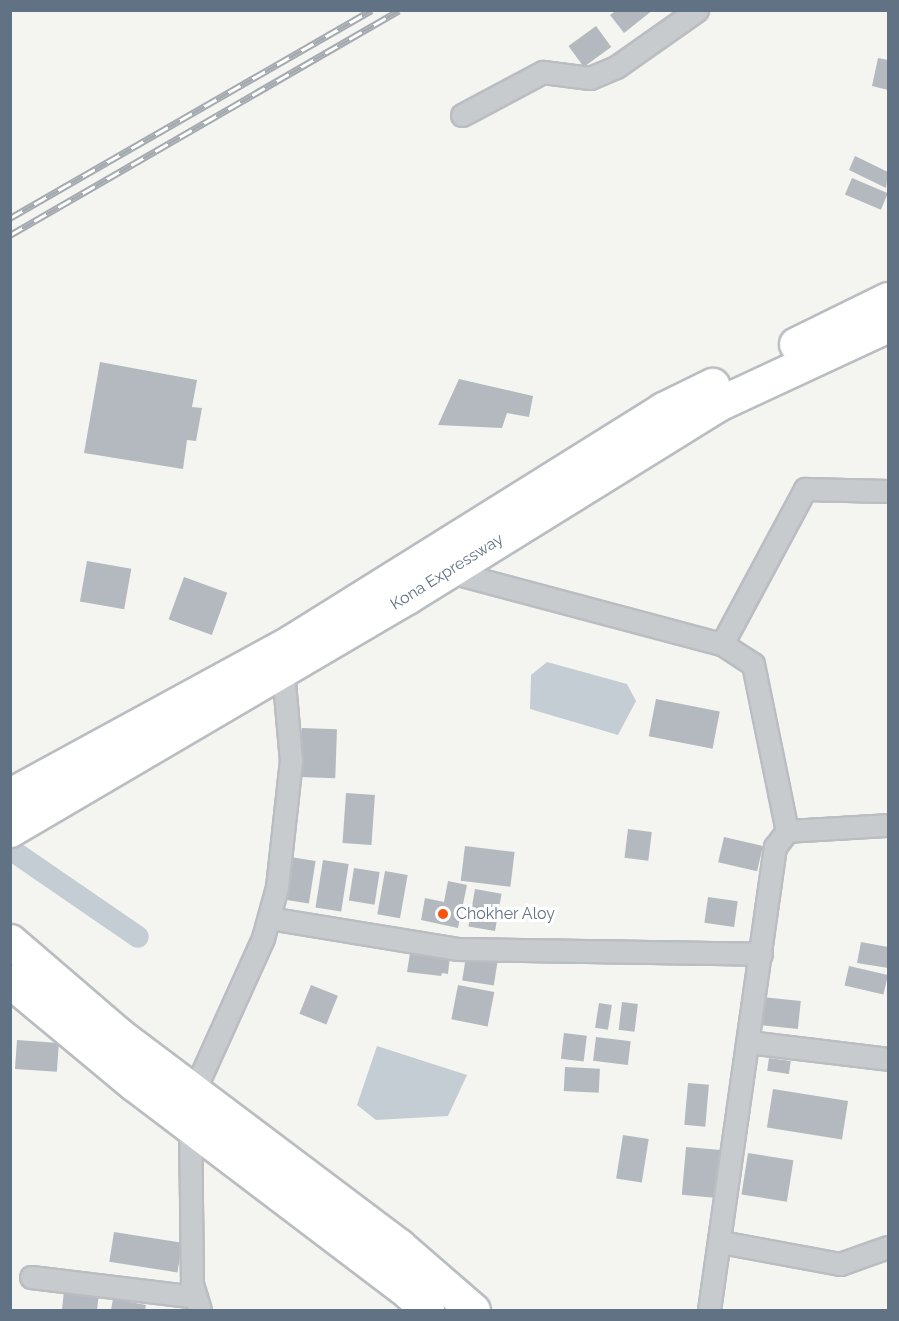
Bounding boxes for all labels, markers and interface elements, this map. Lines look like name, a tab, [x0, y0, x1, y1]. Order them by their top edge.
street label: Kona Expressway	[387, 530, 507, 614]
place label: Chokher Aloy	[456, 904, 556, 924]
marker: Chokher Aloy	[434, 905, 452, 923]

